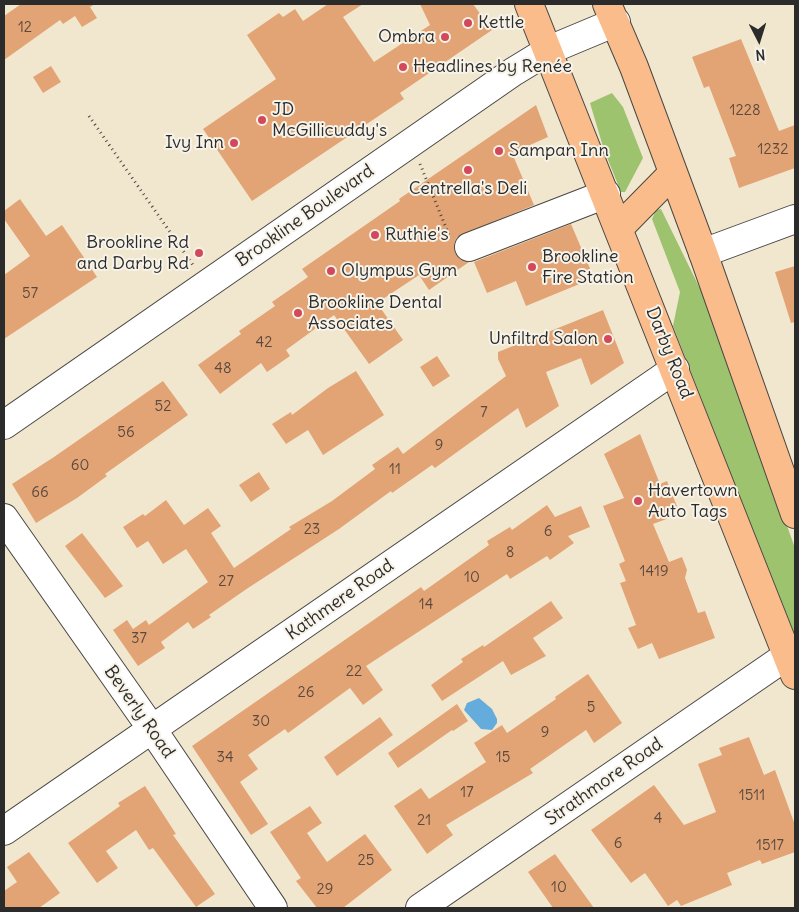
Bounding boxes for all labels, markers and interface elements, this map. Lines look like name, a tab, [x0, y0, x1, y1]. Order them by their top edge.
place label: Kettle	[478, 12, 524, 34]
north arrow	[734, 15, 784, 65]
marker: Kettle	[462, 17, 474, 29]
house number: 12	[18, 19, 32, 37]
place label: Ombra	[378, 26, 435, 48]
marker: Ombra	[439, 31, 451, 43]
text: N	[755, 46, 766, 64]
place label: Headlines by Renée	[413, 56, 572, 78]
marker: Headlines by Renée	[397, 61, 409, 73]
place label: JD McGillicuddy's	[272, 99, 387, 142]
house number: 1228	[729, 102, 761, 120]
marker: JD McGillicuddy's	[256, 114, 268, 126]
place label: Ivy Inn	[165, 132, 224, 154]
marker: Ivy Inn	[228, 137, 240, 149]
place label: Sampan Inn	[509, 140, 609, 162]
house number: 1232	[758, 141, 788, 159]
marker: Sampan Inn	[493, 145, 505, 157]
street label: Brookline Boulevard	[232, 160, 378, 272]
marker: Centrella's Deli	[462, 164, 474, 176]
place label: Centrella's Deli	[409, 178, 527, 200]
place label: Ruthie's	[385, 224, 449, 246]
marker: Ruthie's	[369, 229, 381, 241]
place label: Brookline Rd and Darby Rd	[77, 232, 189, 274]
place label: Brookline Fire Station	[542, 246, 634, 288]
marker: Brookline Rd and Darby Rd	[193, 247, 205, 259]
place label: Olympus Gym	[341, 260, 457, 282]
marker: Brookline Fire Station	[526, 261, 538, 273]
marker: Olympus Gym	[325, 265, 337, 277]
house number: 57	[22, 285, 38, 303]
place label: Brookline Dental Associates	[308, 292, 442, 334]
street label: Darby Road	[641, 304, 697, 402]
marker: Brookline Dental Associates	[292, 307, 304, 319]
place label: Unfiltrd Salon	[489, 328, 598, 350]
marker: Unfiltrd Salon	[602, 333, 614, 345]
house number: 42	[256, 334, 272, 352]
house number: 48	[214, 360, 232, 378]
house number: 52	[155, 398, 171, 416]
house number: 7	[480, 404, 488, 422]
house number: 56	[117, 424, 135, 442]
house number: 9	[435, 437, 443, 455]
house number: 60	[71, 457, 89, 475]
house number: 11	[389, 461, 401, 479]
place label: Havertown Auto Tags	[648, 480, 738, 522]
house number: 66	[31, 484, 49, 502]
marker: Havertown Auto Tags	[632, 495, 644, 507]
house number: 23	[304, 521, 320, 539]
house number: 6	[544, 523, 552, 541]
house number: 8	[506, 544, 514, 562]
street label: Kathmere Road	[282, 555, 398, 645]
house number: 1419	[639, 563, 669, 581]
house number: 10	[464, 569, 480, 587]
house number: 27	[218, 573, 234, 591]
house number: 14	[419, 596, 433, 614]
house number: 37	[131, 630, 147, 648]
street label: Beverly Road	[99, 662, 179, 762]
house number: 22	[346, 663, 362, 681]
house number: 26	[298, 684, 314, 702]
house number: 5	[587, 699, 595, 717]
house number: 30	[252, 713, 270, 731]
house number: 9	[541, 724, 549, 742]
street label: Strathmore Road	[541, 733, 667, 831]
house number: 34	[216, 749, 234, 767]
house number: 15	[496, 749, 510, 767]
house number: 17	[460, 784, 474, 802]
house number: 1511	[739, 787, 765, 805]
house number: 4	[654, 810, 662, 828]
house number: 21	[417, 812, 431, 830]
house number: 6	[614, 835, 622, 853]
house number: 1517	[756, 837, 784, 855]
house number: 25	[358, 852, 374, 870]
house number: 10	[551, 879, 567, 897]
house number: 29	[317, 881, 333, 899]

